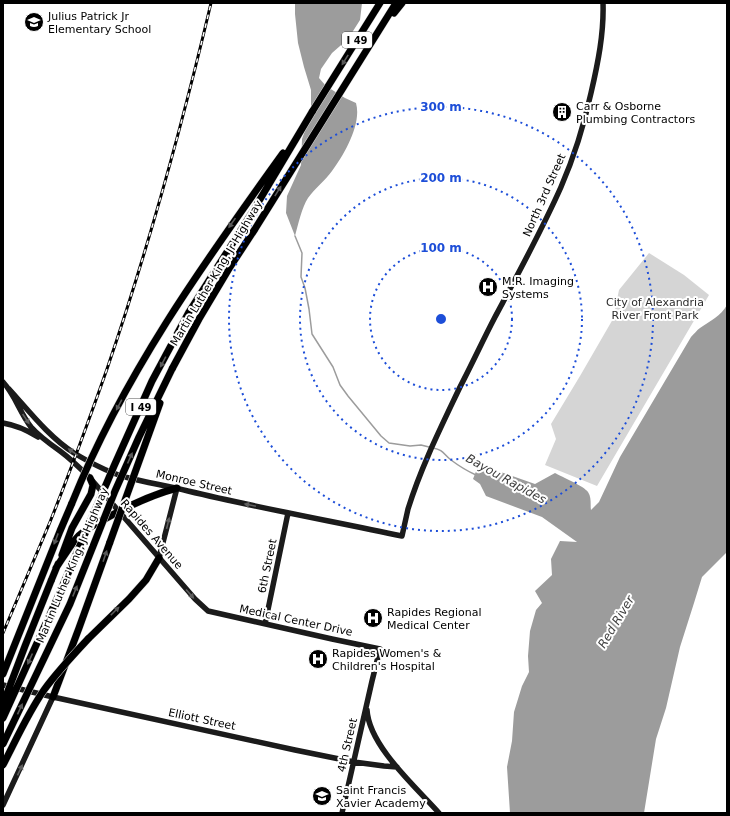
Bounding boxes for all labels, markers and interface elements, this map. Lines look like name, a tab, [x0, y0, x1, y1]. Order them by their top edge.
place label: Julius Patrick Jr Elementary School	[47, 10, 151, 36]
school or university icon: Julius Patrick Jr Elementary School	[23, 11, 45, 33]
road number: I 49	[342, 32, 372, 48]
one-way arrow	[341, 54, 348, 66]
text: 300 m	[420, 100, 462, 114]
place label: Carr & Osborne Plumbing Contractors	[576, 100, 695, 126]
building icon: Carr & Osborne Plumbing Contractors	[551, 101, 573, 123]
street label: North 3rd Street	[520, 151, 569, 239]
text: 200 m	[420, 171, 462, 185]
one-way arrow	[274, 186, 282, 196]
street label: Martin Luther King, Jr Highway	[168, 198, 265, 348]
one-way arrow	[228, 218, 236, 229]
text: 100 m	[420, 241, 462, 255]
place label: M.R. Imaging Systems	[502, 275, 574, 301]
hospital icon: M.R. Imaging Systems	[477, 276, 499, 298]
park label: City of Alexandria River Front Park	[606, 296, 704, 322]
centre of rings	[434, 312, 448, 326]
one-way arrow	[159, 356, 166, 367]
one-way arrow	[115, 399, 122, 410]
road number: I 49	[126, 399, 156, 415]
one-way arrow	[22, 413, 30, 424]
one-way arrow	[68, 448, 78, 456]
water label: Bayou Rapides	[464, 451, 548, 507]
one-way arrow	[127, 452, 133, 464]
street label: Monroe Street	[154, 467, 234, 498]
street label: Martin Luther King, Jr Highway	[34, 485, 111, 645]
street label: Rapides Avenue	[118, 497, 186, 572]
one-way arrow	[244, 501, 256, 507]
one-way arrow	[165, 517, 171, 529]
one-way arrow	[53, 534, 59, 546]
street label: 6th Street	[255, 537, 280, 594]
one-way arrow	[103, 549, 109, 561]
one-way arrow	[72, 586, 78, 597]
one-way arrow	[186, 588, 195, 599]
water label: Red River	[595, 593, 638, 651]
street label: Medical Center Drive	[238, 602, 354, 639]
place label: Rapides Regional Medical Center	[387, 606, 482, 632]
one-way arrow	[110, 607, 120, 616]
hospital icon: Rapides Regional Medical Center	[362, 607, 384, 629]
place label: Rapides Women's & Children's Hospital	[332, 647, 442, 673]
hospital icon: Rapides Women's & Children's Hospital	[307, 648, 329, 670]
one-way arrow	[27, 654, 33, 665]
one-way arrow	[17, 703, 23, 714]
street label: Elliott Street	[167, 706, 237, 733]
street label: 4th Street	[335, 716, 360, 773]
one-way arrow	[17, 764, 23, 776]
place label: Saint Francis Xavier Academy	[336, 784, 426, 810]
school or university icon: Saint Francis Xavier Academy	[311, 785, 333, 807]

